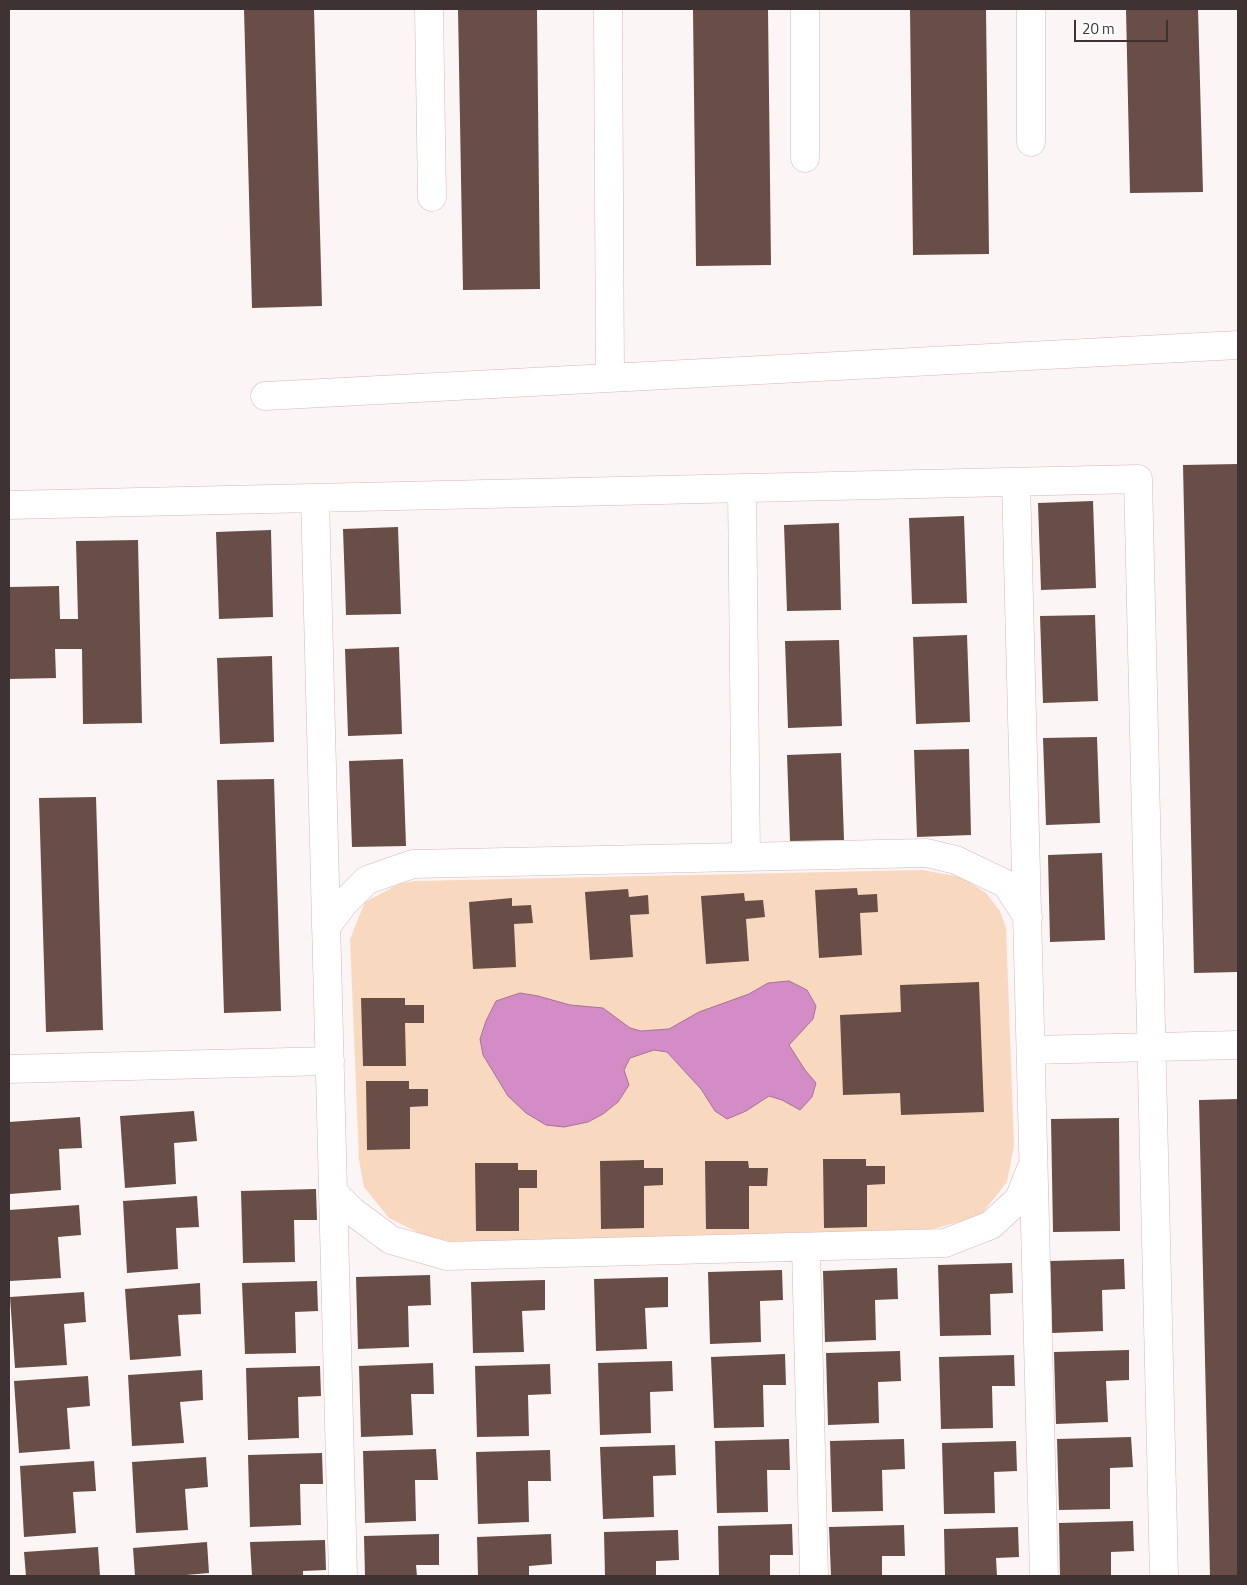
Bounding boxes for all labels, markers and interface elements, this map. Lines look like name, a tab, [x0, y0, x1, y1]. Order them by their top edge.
scale bar	[1077, 10, 1171, 42]
text: 20 m	[1082, 17, 1115, 40]

